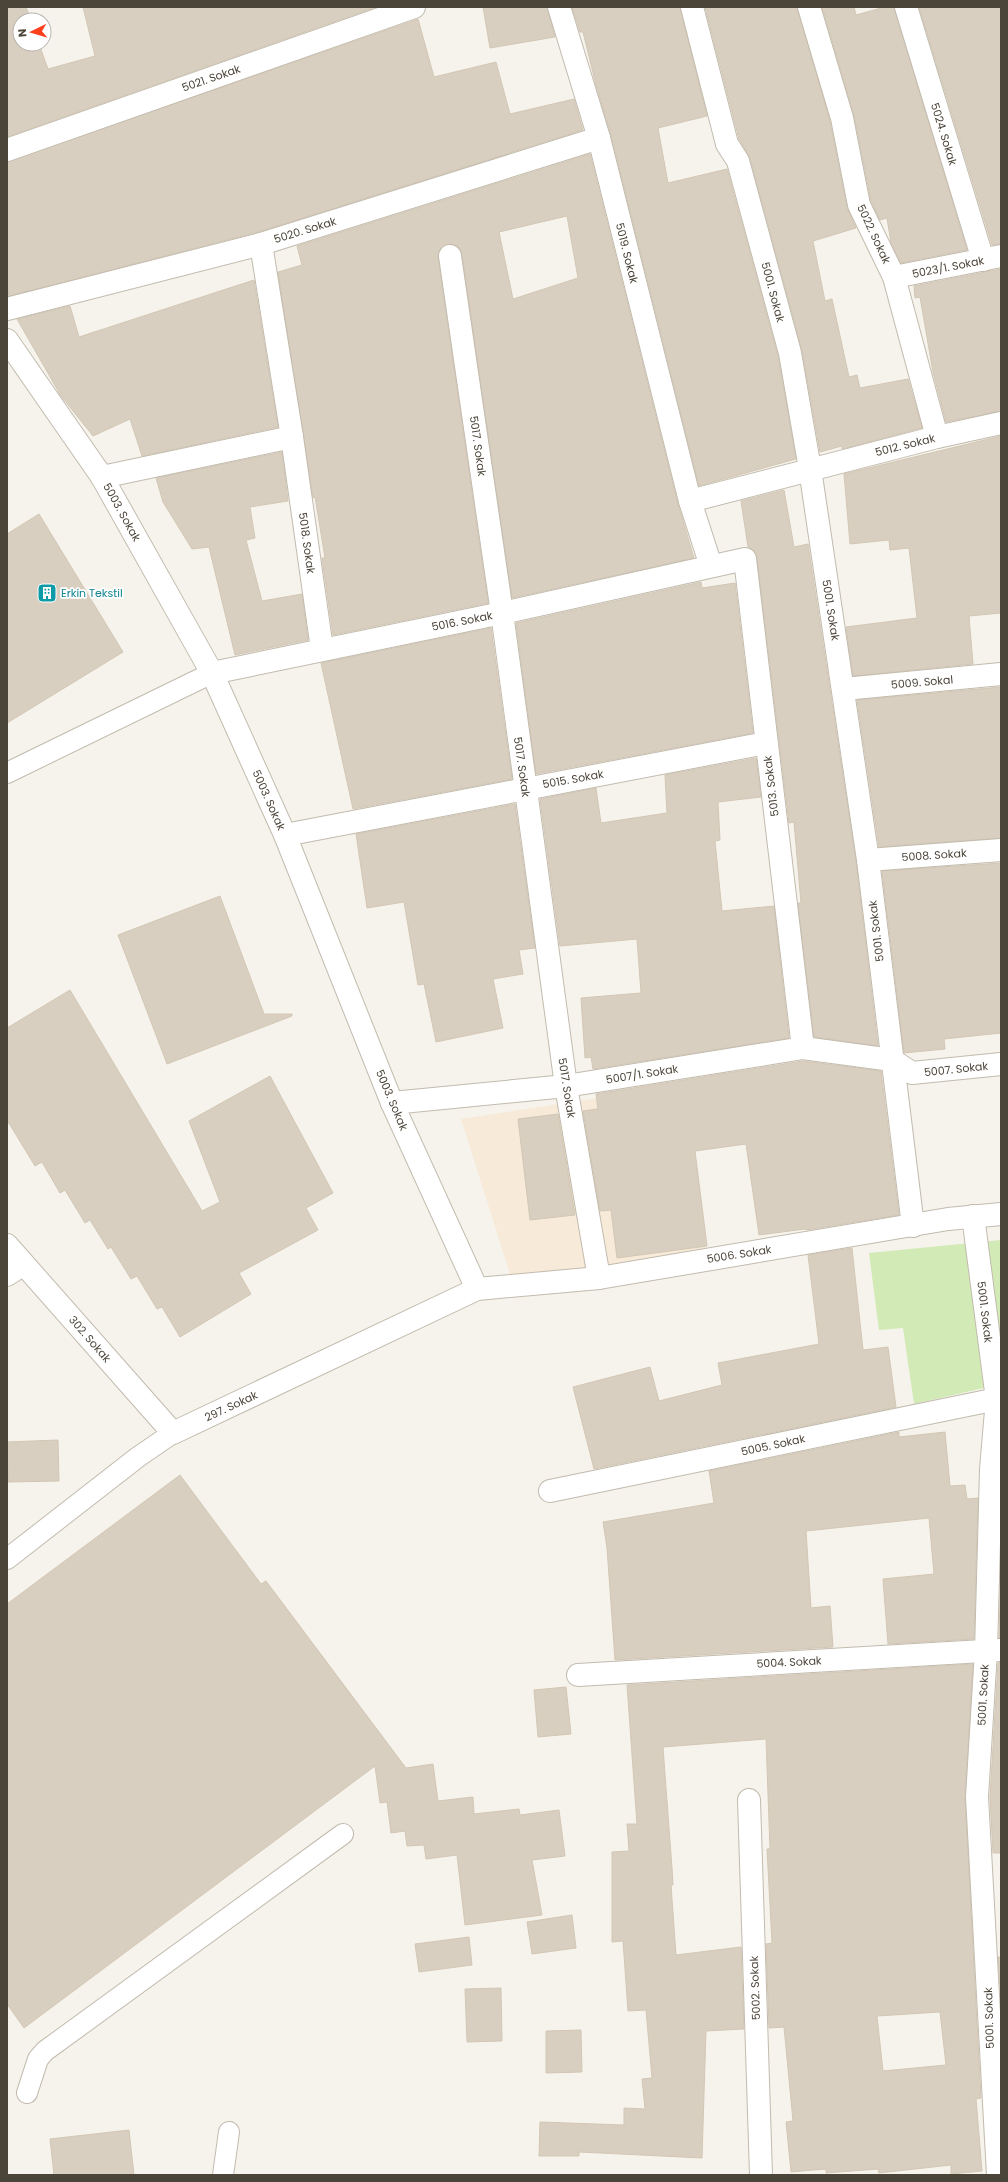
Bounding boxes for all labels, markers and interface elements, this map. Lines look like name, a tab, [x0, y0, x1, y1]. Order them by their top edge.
north arrow	[12, 12, 52, 52]
text: N	[14, 28, 30, 38]
street label: 5021. Sokak	[179, 60, 243, 96]
street label: 5024. Sokak	[927, 101, 961, 168]
street label: 5022. Sokak	[853, 202, 895, 267]
street label: 5020. Sokak	[272, 213, 339, 247]
street label: 5019. Sokak	[612, 221, 642, 285]
street label: 5023/1. Sokak	[911, 252, 986, 282]
street label: 5001. Sokak	[757, 260, 789, 324]
street label: 5017. Sokak	[466, 415, 490, 478]
street label: 5012. Sokak	[873, 430, 937, 460]
street label: 5003. Sokak	[99, 480, 145, 544]
street label: 5018. Sokak	[295, 511, 319, 575]
street label: 5001. Sokak	[818, 578, 844, 642]
building icon: Erkin Tekstil	[36, 582, 58, 604]
place label: Erkin Tekstil	[61, 585, 123, 601]
street label: 5016. Sokak	[430, 607, 494, 635]
street label: 5009. Sokal	[890, 671, 954, 693]
street label: 5017. Sokak	[510, 736, 534, 799]
street label: 5013. Sokak	[759, 754, 783, 817]
street label: 5015. Sokak	[541, 766, 605, 792]
street label: 5003. Sokak	[249, 767, 290, 833]
street label: 5008. Sokak	[901, 845, 967, 865]
street label: 5001. Sokak	[864, 899, 888, 963]
street label: 5017. Sokak	[554, 1057, 580, 1120]
street label: 5007. Sokak	[923, 1058, 989, 1080]
street label: 5007/1. Sokak	[605, 1060, 680, 1088]
street label: 5003. Sokak	[372, 1067, 412, 1133]
street label: 5006. Sokak	[706, 1241, 773, 1267]
street label: 5001. Sokak	[973, 1280, 997, 1344]
street label: 302. Sokak	[65, 1312, 115, 1366]
street label: 297. Sokak	[202, 1387, 260, 1425]
street label: 5005. Sokak	[739, 1430, 807, 1460]
street label: 5004. Sokak	[756, 1652, 822, 1672]
street label: 5001. Sokak	[973, 1663, 993, 1726]
street label: 5002. Sokak	[746, 1955, 764, 2021]
street label: 5001. Sokak	[980, 1987, 998, 2049]

